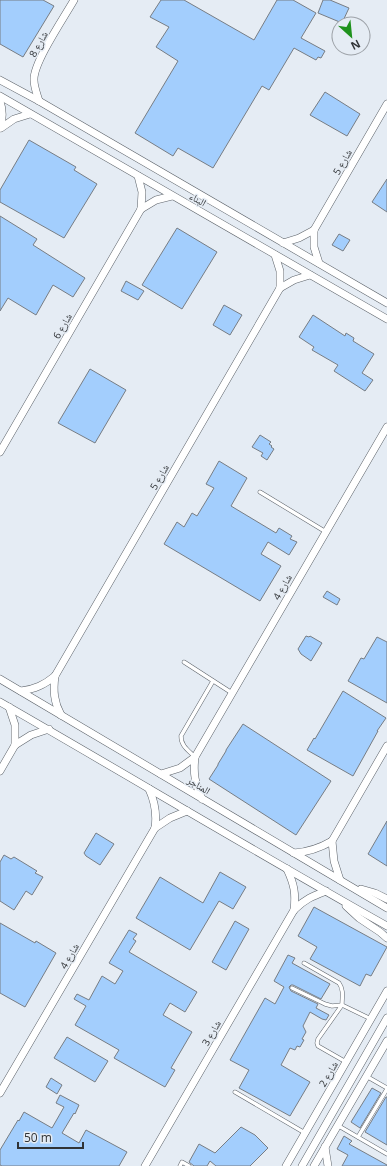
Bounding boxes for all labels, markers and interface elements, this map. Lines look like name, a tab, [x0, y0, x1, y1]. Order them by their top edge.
north arrow	[331, 16, 371, 56]
street label: شارع 8	[25, 28, 51, 59]
text: N	[348, 37, 363, 54]
street label: شارع 5	[329, 146, 355, 177]
street label: البناء	[187, 189, 209, 209]
street label: شارع 6	[49, 310, 75, 341]
street label: شارع 5	[146, 461, 172, 492]
street label: شارع 4	[269, 571, 295, 602]
street label: المناجر	[184, 772, 213, 797]
street label: شارع 4	[56, 940, 82, 971]
street label: شارع 3	[198, 1017, 224, 1048]
street label: شارع 2	[315, 1058, 341, 1089]
scale bar	[18, 1124, 83, 1150]
text: 50 m	[24, 1129, 52, 1146]

